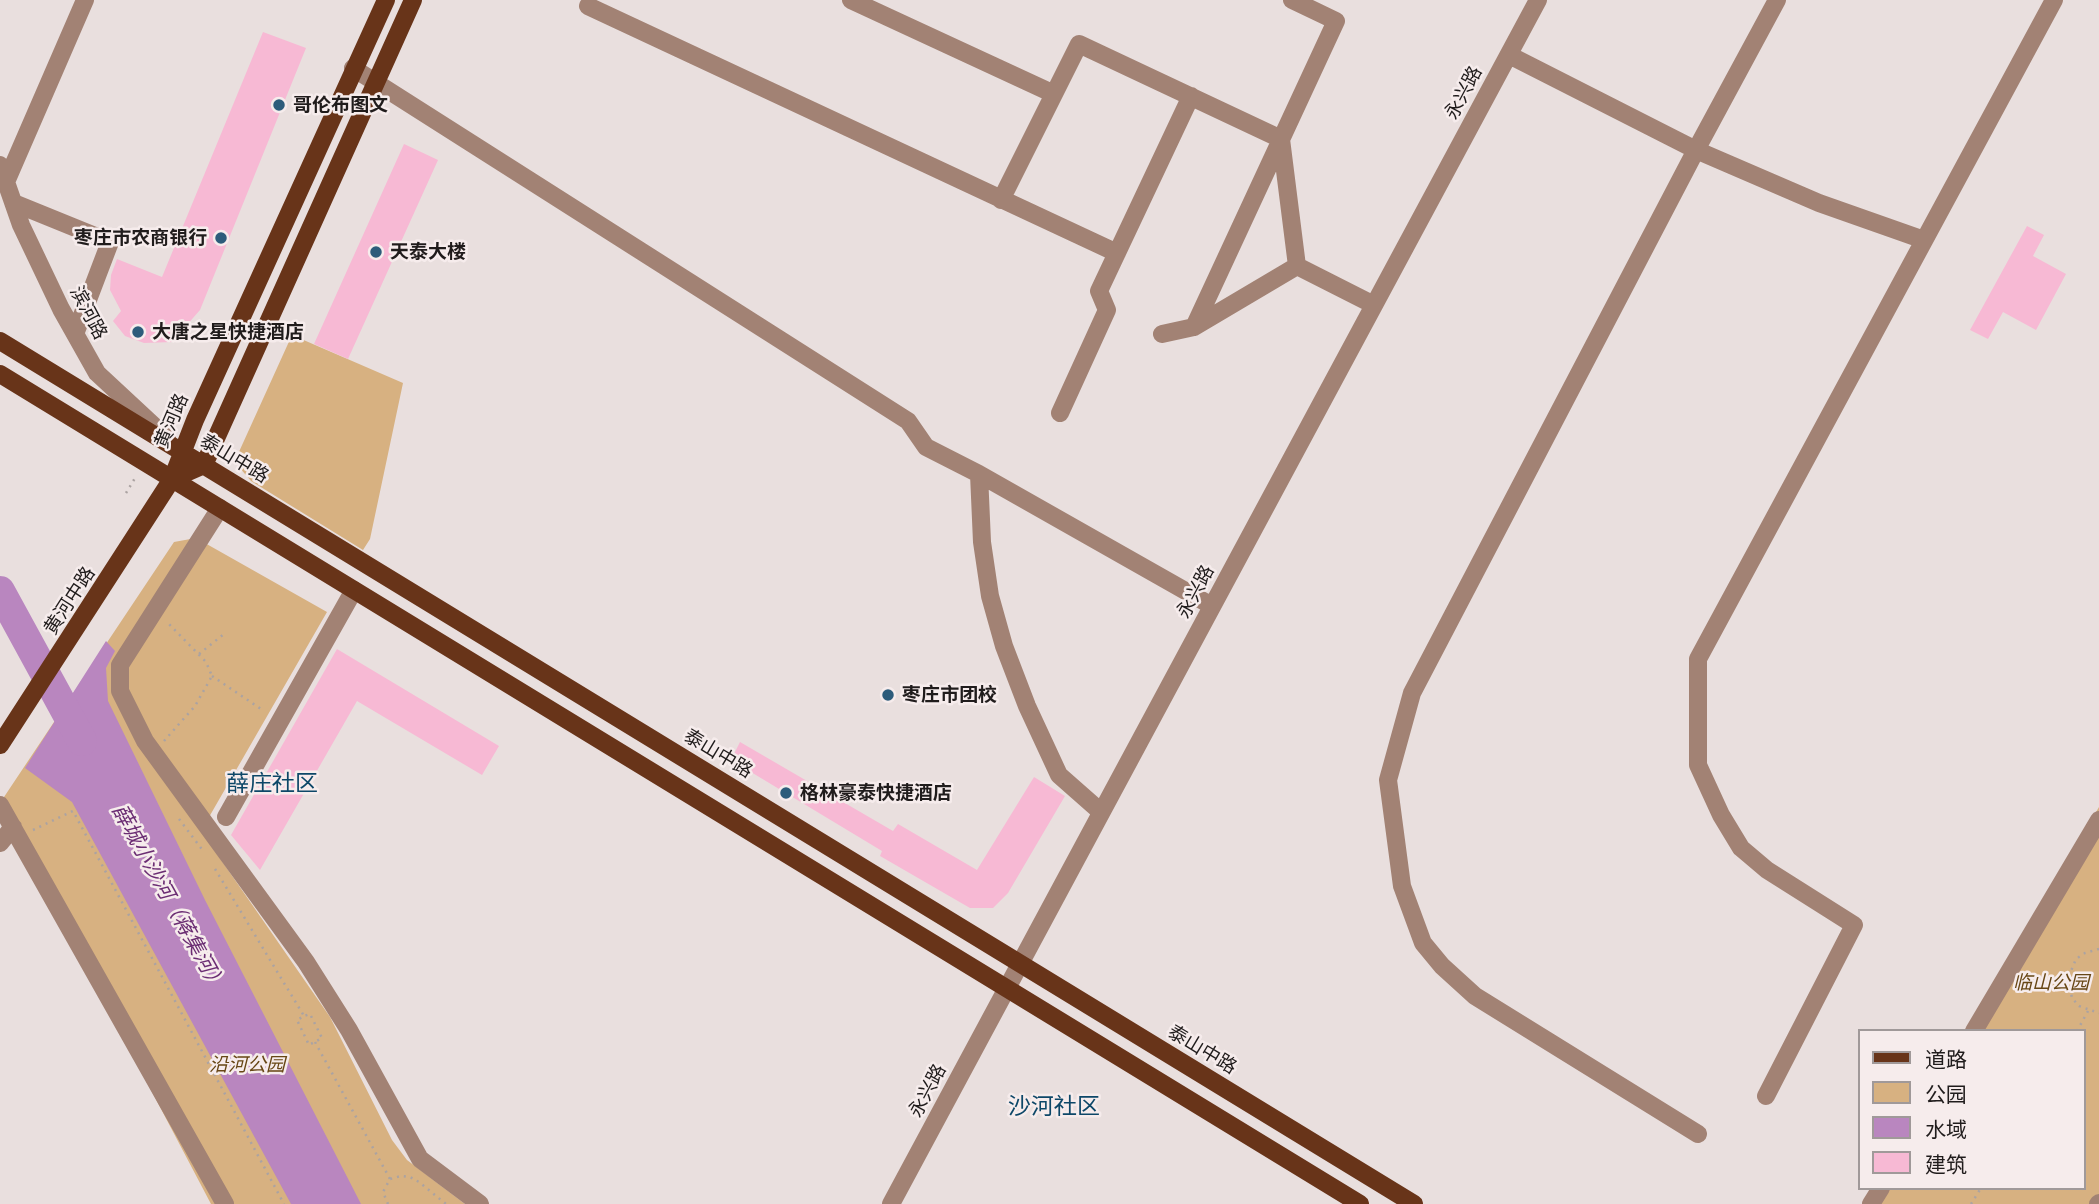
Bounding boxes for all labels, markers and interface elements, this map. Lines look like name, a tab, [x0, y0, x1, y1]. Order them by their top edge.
street label: 永兴路	[1441, 62, 1487, 124]
place label: 哥伦布图文	[293, 94, 388, 116]
marker: 哥伦布图文	[271, 97, 287, 113]
place label: 枣庄市农商银行	[74, 227, 207, 249]
marker: 枣庄市农商银行	[213, 230, 229, 246]
place label: 天泰大楼	[390, 241, 466, 263]
marker: 天泰大楼	[368, 244, 384, 260]
street label: 滨河路	[65, 282, 111, 344]
place label: 大唐之星快捷酒店	[152, 321, 304, 343]
marker: 大唐之星快捷酒店	[130, 324, 146, 340]
street label: 黄河路	[150, 390, 194, 452]
street label: 泰山中路	[196, 430, 272, 488]
street label: 永兴路	[1173, 561, 1219, 623]
street label: 黄河中路	[40, 563, 100, 639]
place label: 枣庄市团校	[902, 684, 997, 706]
marker: 枣庄市团校	[880, 687, 896, 703]
street label: 泰山中路	[680, 725, 756, 783]
district label: 薛庄社区	[226, 770, 318, 798]
place label: 格林豪泰快捷酒店	[800, 782, 952, 804]
marker: 格林豪泰快捷酒店	[778, 785, 794, 801]
water label: 薛城小沙河（蒋集河）	[106, 800, 230, 996]
park label: 临山公园	[2013, 972, 2089, 994]
street label: 泰山中路	[1164, 1021, 1240, 1079]
legend	[1857, 1029, 2085, 1190]
text: 道路	[1925, 1042, 1967, 1073]
park label: 沿河公园	[209, 1054, 285, 1076]
street label: 永兴路	[905, 1060, 951, 1122]
text: 公园	[1925, 1077, 1967, 1108]
district label: 沙河社区	[1008, 1093, 1100, 1121]
text: 水域	[1925, 1112, 1967, 1143]
text: 建筑	[1925, 1147, 1967, 1178]

